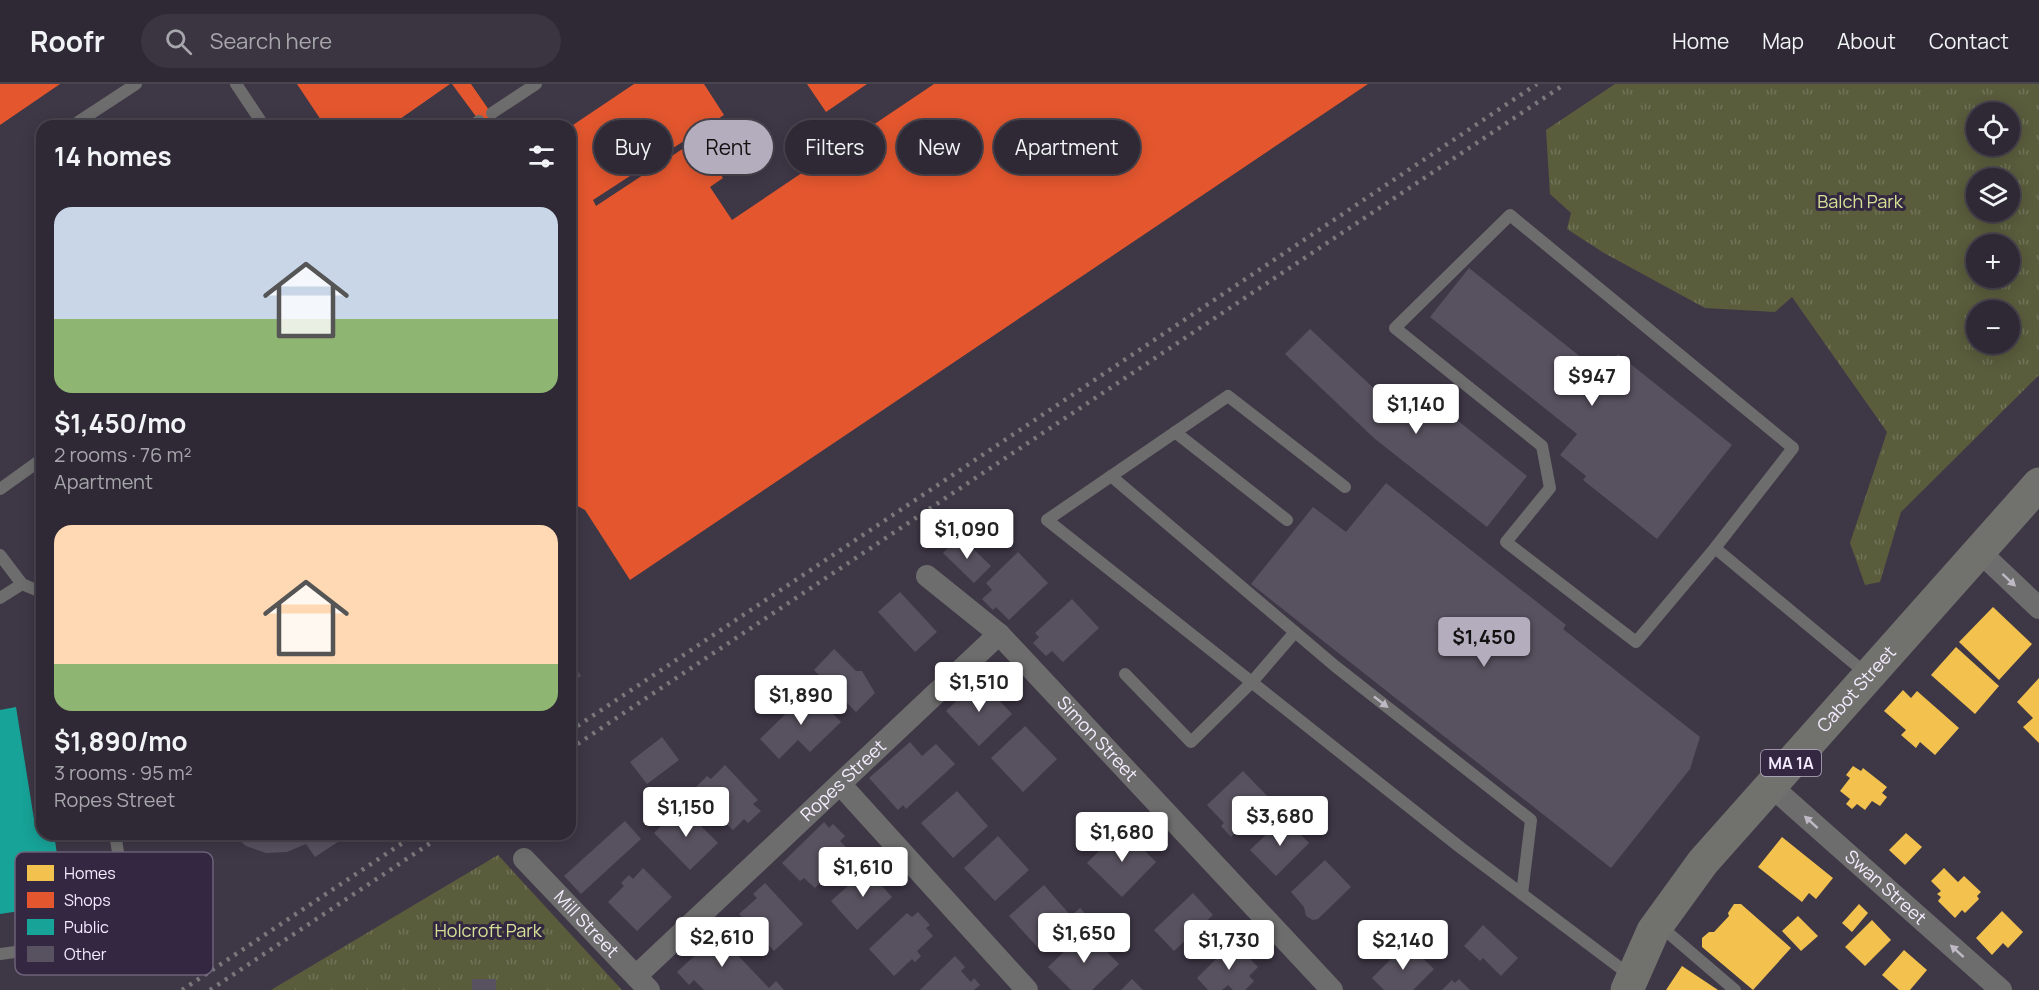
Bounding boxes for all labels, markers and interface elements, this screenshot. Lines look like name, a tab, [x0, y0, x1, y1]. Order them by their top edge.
search box	[141, 14, 561, 68]
text: Roofr	[30, 22, 105, 60]
icon: search	[162, 25, 195, 58]
text: Search here	[210, 26, 332, 56]
text: Home	[1672, 27, 1729, 55]
text: Map	[1762, 27, 1804, 55]
text: About	[1837, 27, 1896, 55]
text: Contact	[1929, 27, 2009, 55]
map controls	[1966, 102, 2020, 354]
button: locate	[1966, 102, 2020, 156]
chip: Buy	[594, 120, 672, 174]
chip: Rent	[684, 120, 773, 174]
chip: Filters	[785, 120, 885, 174]
chip: New	[897, 120, 982, 174]
chip: Apartment	[994, 120, 1140, 174]
text: 14 homes	[54, 138, 172, 174]
icon: filters	[525, 140, 558, 173]
button: layers	[1966, 168, 2020, 222]
park label: Balch Park	[1817, 189, 1904, 213]
button: +	[1966, 234, 2020, 288]
icon: home	[252, 246, 360, 354]
button: −	[1966, 300, 2020, 354]
pin: $947	[1556, 356, 1628, 407]
text: $947	[1568, 362, 1616, 389]
pin: $1,140	[1367, 384, 1465, 435]
text: $1,140	[1387, 390, 1445, 417]
text: $1,450/mo	[54, 405, 186, 441]
text: 2 rooms · 76 m²	[54, 441, 191, 468]
text: Apartment	[54, 468, 153, 495]
pin: $1,090	[918, 509, 1016, 560]
text: $1,090	[934, 515, 1000, 542]
icon: home	[252, 564, 360, 672]
one-way arrow	[2002, 573, 2017, 587]
pin: $1,450	[1435, 617, 1533, 668]
text: $1,450	[1452, 623, 1516, 650]
street label: Cabot Street	[1811, 640, 1901, 737]
pin: $1,510	[930, 662, 1028, 713]
text: $1,510	[949, 668, 1009, 695]
pin: $1,890	[752, 675, 850, 726]
text: $1,890	[769, 681, 833, 708]
street label: Simon Street	[1052, 690, 1144, 786]
one-way arrow	[1373, 696, 1389, 709]
text: $1,890/mo	[54, 723, 187, 759]
street label: Ropes Street	[795, 734, 891, 826]
road number: MA 1A	[1761, 750, 1821, 776]
text: 3 rooms · 95 m²	[54, 759, 193, 786]
text: Ropes Street	[54, 786, 175, 813]
pin: $1,150	[637, 787, 735, 838]
text: $1,150	[657, 793, 715, 820]
pin: $3,680	[1231, 796, 1329, 847]
text: $3,680	[1246, 802, 1314, 829]
pin: $1,680	[1073, 812, 1171, 863]
one-way arrow	[1804, 816, 1819, 829]
text: $1,680	[1090, 818, 1154, 845]
street label: Swan Street	[1840, 844, 1932, 929]
pin: $1,610	[814, 847, 912, 898]
legend	[15, 852, 213, 975]
text: $1,610	[833, 853, 893, 880]
text: Homes	[64, 862, 116, 884]
street label: Mill Street	[549, 885, 625, 962]
text: Shops	[64, 889, 111, 911]
pin: $1,650	[1035, 913, 1133, 964]
text: Public	[64, 916, 109, 938]
pin: $2,610	[673, 917, 771, 968]
park label: Holcroft Park	[434, 918, 543, 942]
text: $1,650	[1052, 919, 1116, 946]
pin: $1,730	[1180, 920, 1278, 971]
pin: $2,140	[1354, 920, 1452, 971]
text: $2,610	[690, 923, 754, 950]
text: $1,730	[1198, 926, 1260, 953]
text: $2,140	[1372, 926, 1434, 953]
text: Other	[64, 943, 107, 965]
one-way arrow	[1950, 945, 1965, 958]

